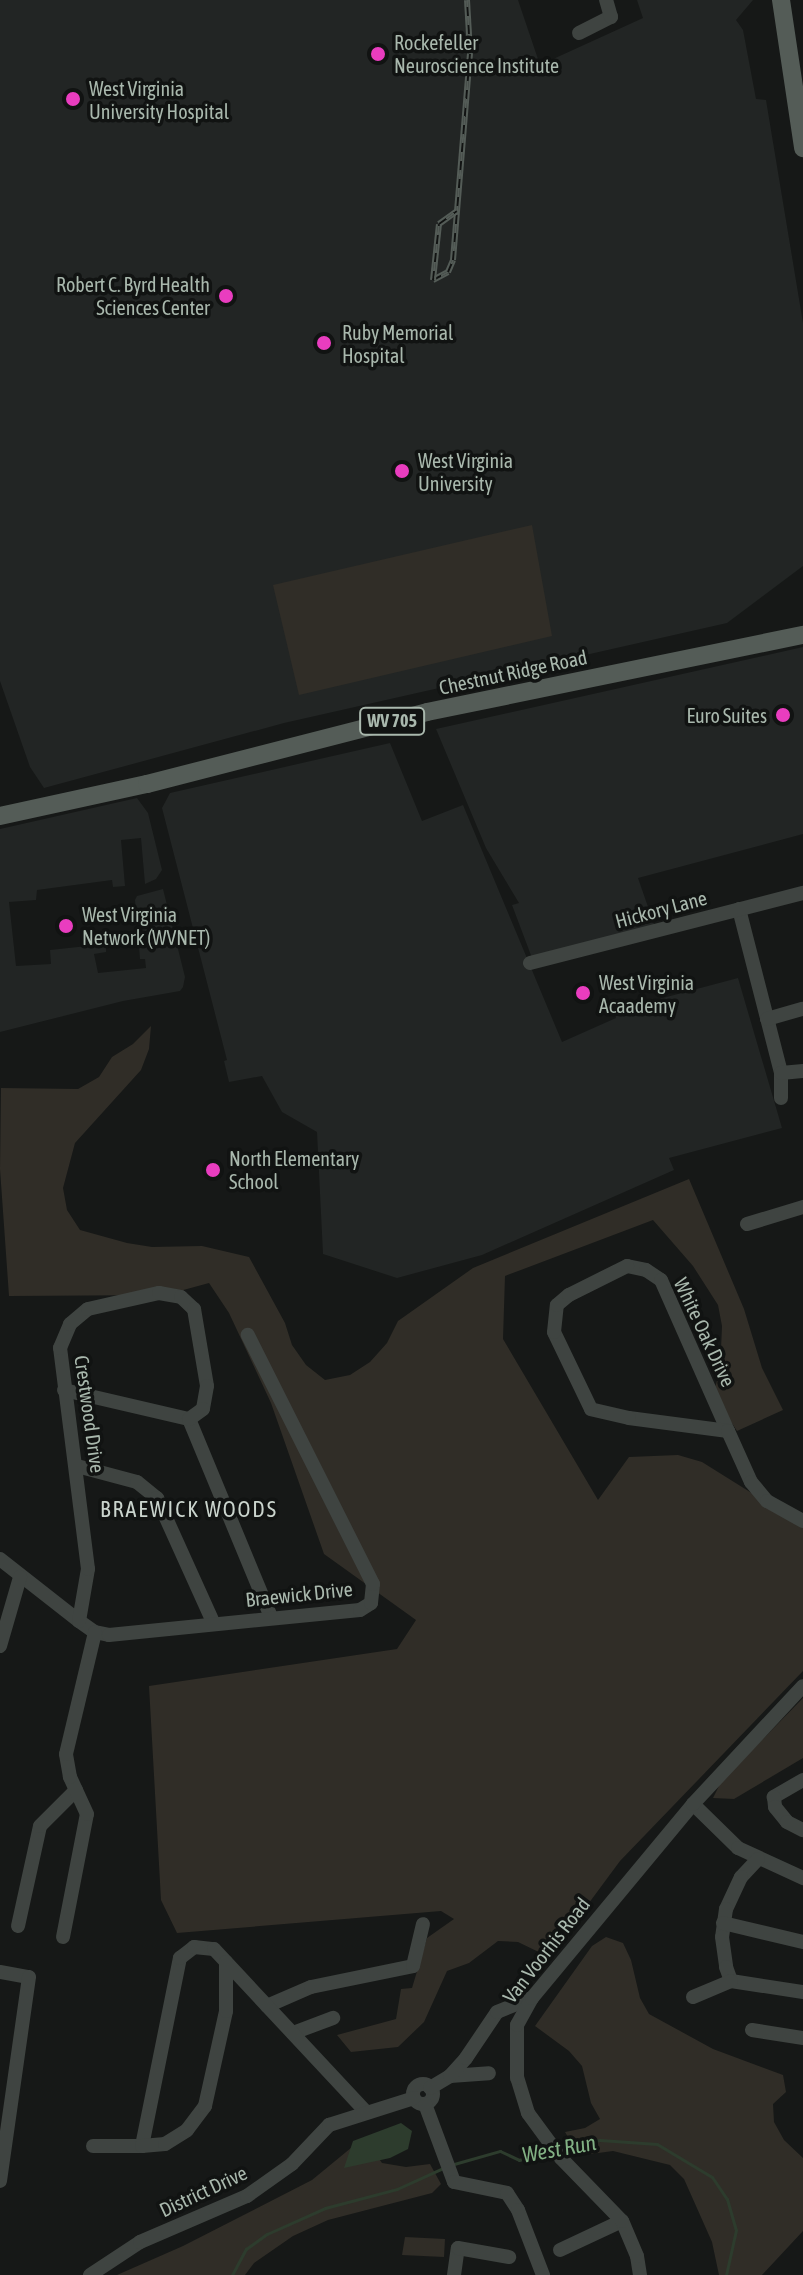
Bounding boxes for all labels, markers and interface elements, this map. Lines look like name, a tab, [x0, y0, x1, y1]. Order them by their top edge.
place label: Rockefeller Neuroscience Institute	[394, 30, 559, 77]
marker: Rockefeller Neuroscience Institute	[369, 45, 387, 63]
place label: West Virginia University Hospital	[89, 76, 229, 123]
marker: West Virginia University Hospital	[64, 90, 82, 108]
place label: Robert C. Byrd Health Sciences Center	[56, 272, 210, 319]
marker: Robert C. Byrd Health Sciences Center	[217, 287, 235, 305]
place label: Ruby Memorial Hospital	[342, 320, 453, 367]
marker: Ruby Memorial Hospital	[313, 332, 335, 354]
place label: West Virginia University	[418, 448, 513, 495]
marker: West Virginia University	[393, 462, 411, 480]
street label: Chestnut Ridge Road	[437, 645, 589, 699]
place label: Euro Suites	[686, 703, 767, 727]
marker: Euro Suites	[774, 706, 792, 724]
road number: WV 705	[358, 707, 426, 735]
street label: Hickory Lane	[612, 885, 710, 933]
place label: West Virginia Network (WVNET)	[82, 902, 210, 949]
marker: West Virginia Network (WVNET)	[57, 917, 75, 935]
place label: West Virginia Acaademy	[599, 970, 694, 1017]
marker: West Virginia Acaademy	[574, 984, 592, 1002]
place label: North Elementary School	[229, 1146, 359, 1193]
marker: North Elementary School	[204, 1161, 222, 1179]
street label: White Oak Drive	[669, 1274, 741, 1390]
street label: Crestwood Drive	[70, 1354, 110, 1474]
district label: BRAEWICK WOODS	[100, 1497, 278, 1523]
street label: Braewick Drive	[244, 1576, 354, 1612]
street label: Van Voorhis Road	[497, 1893, 595, 2007]
water label: West Run	[520, 2130, 598, 2168]
street label: District Drive	[155, 2160, 251, 2222]

